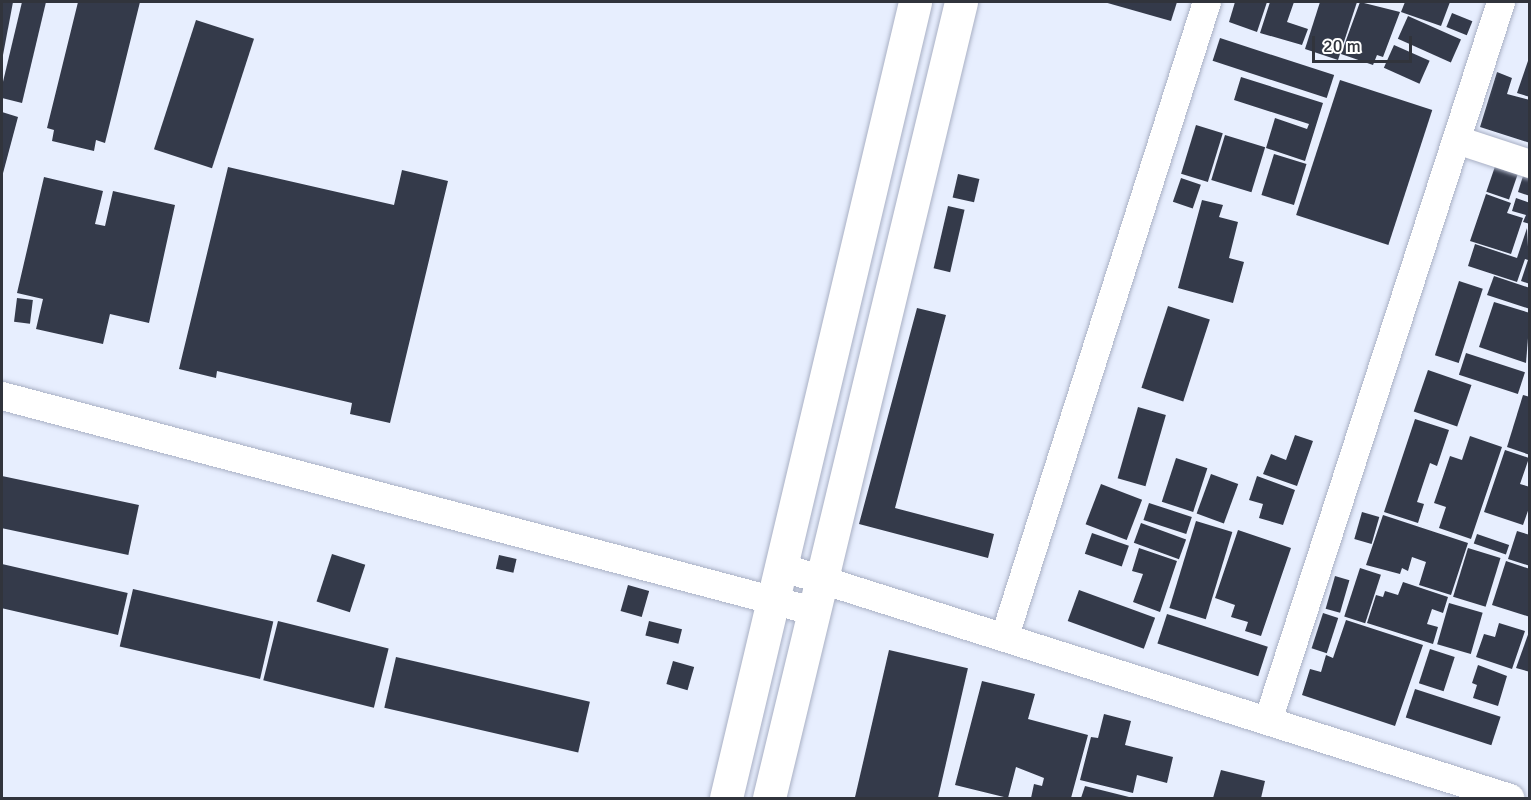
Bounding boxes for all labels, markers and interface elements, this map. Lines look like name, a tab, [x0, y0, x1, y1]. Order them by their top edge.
scale bar	[1315, 24, 1416, 62]
text: 20 m	[1323, 35, 1361, 57]

